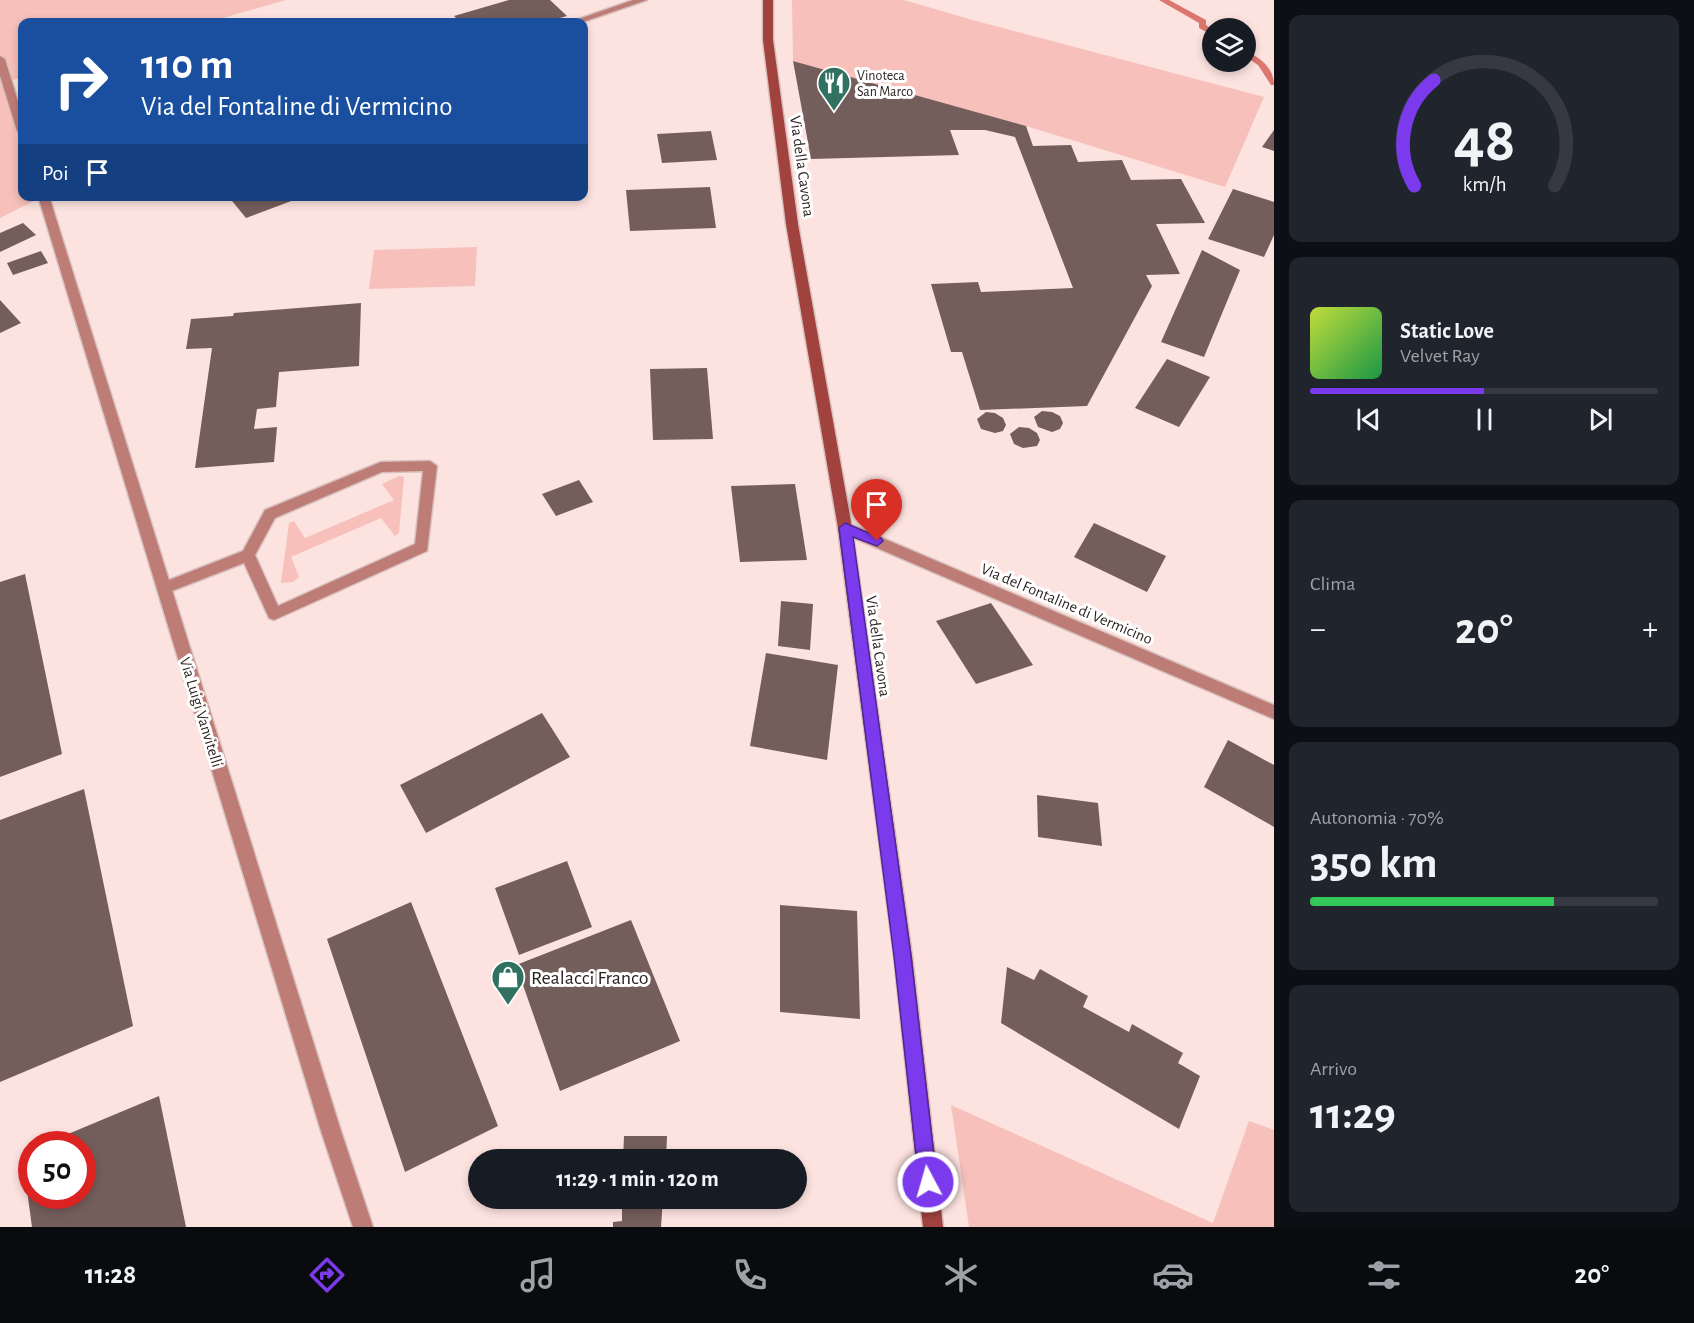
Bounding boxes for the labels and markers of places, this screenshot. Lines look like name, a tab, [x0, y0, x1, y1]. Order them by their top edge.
restaurant icon: Vinoteca San Marco	[816, 65, 852, 112]
place label: Vinoteca San Marco	[857, 69, 913, 99]
pin	[851, 479, 902, 541]
shop icon: Realacci Franco	[490, 959, 526, 1006]
place label: Realacci Franco	[531, 968, 649, 988]

